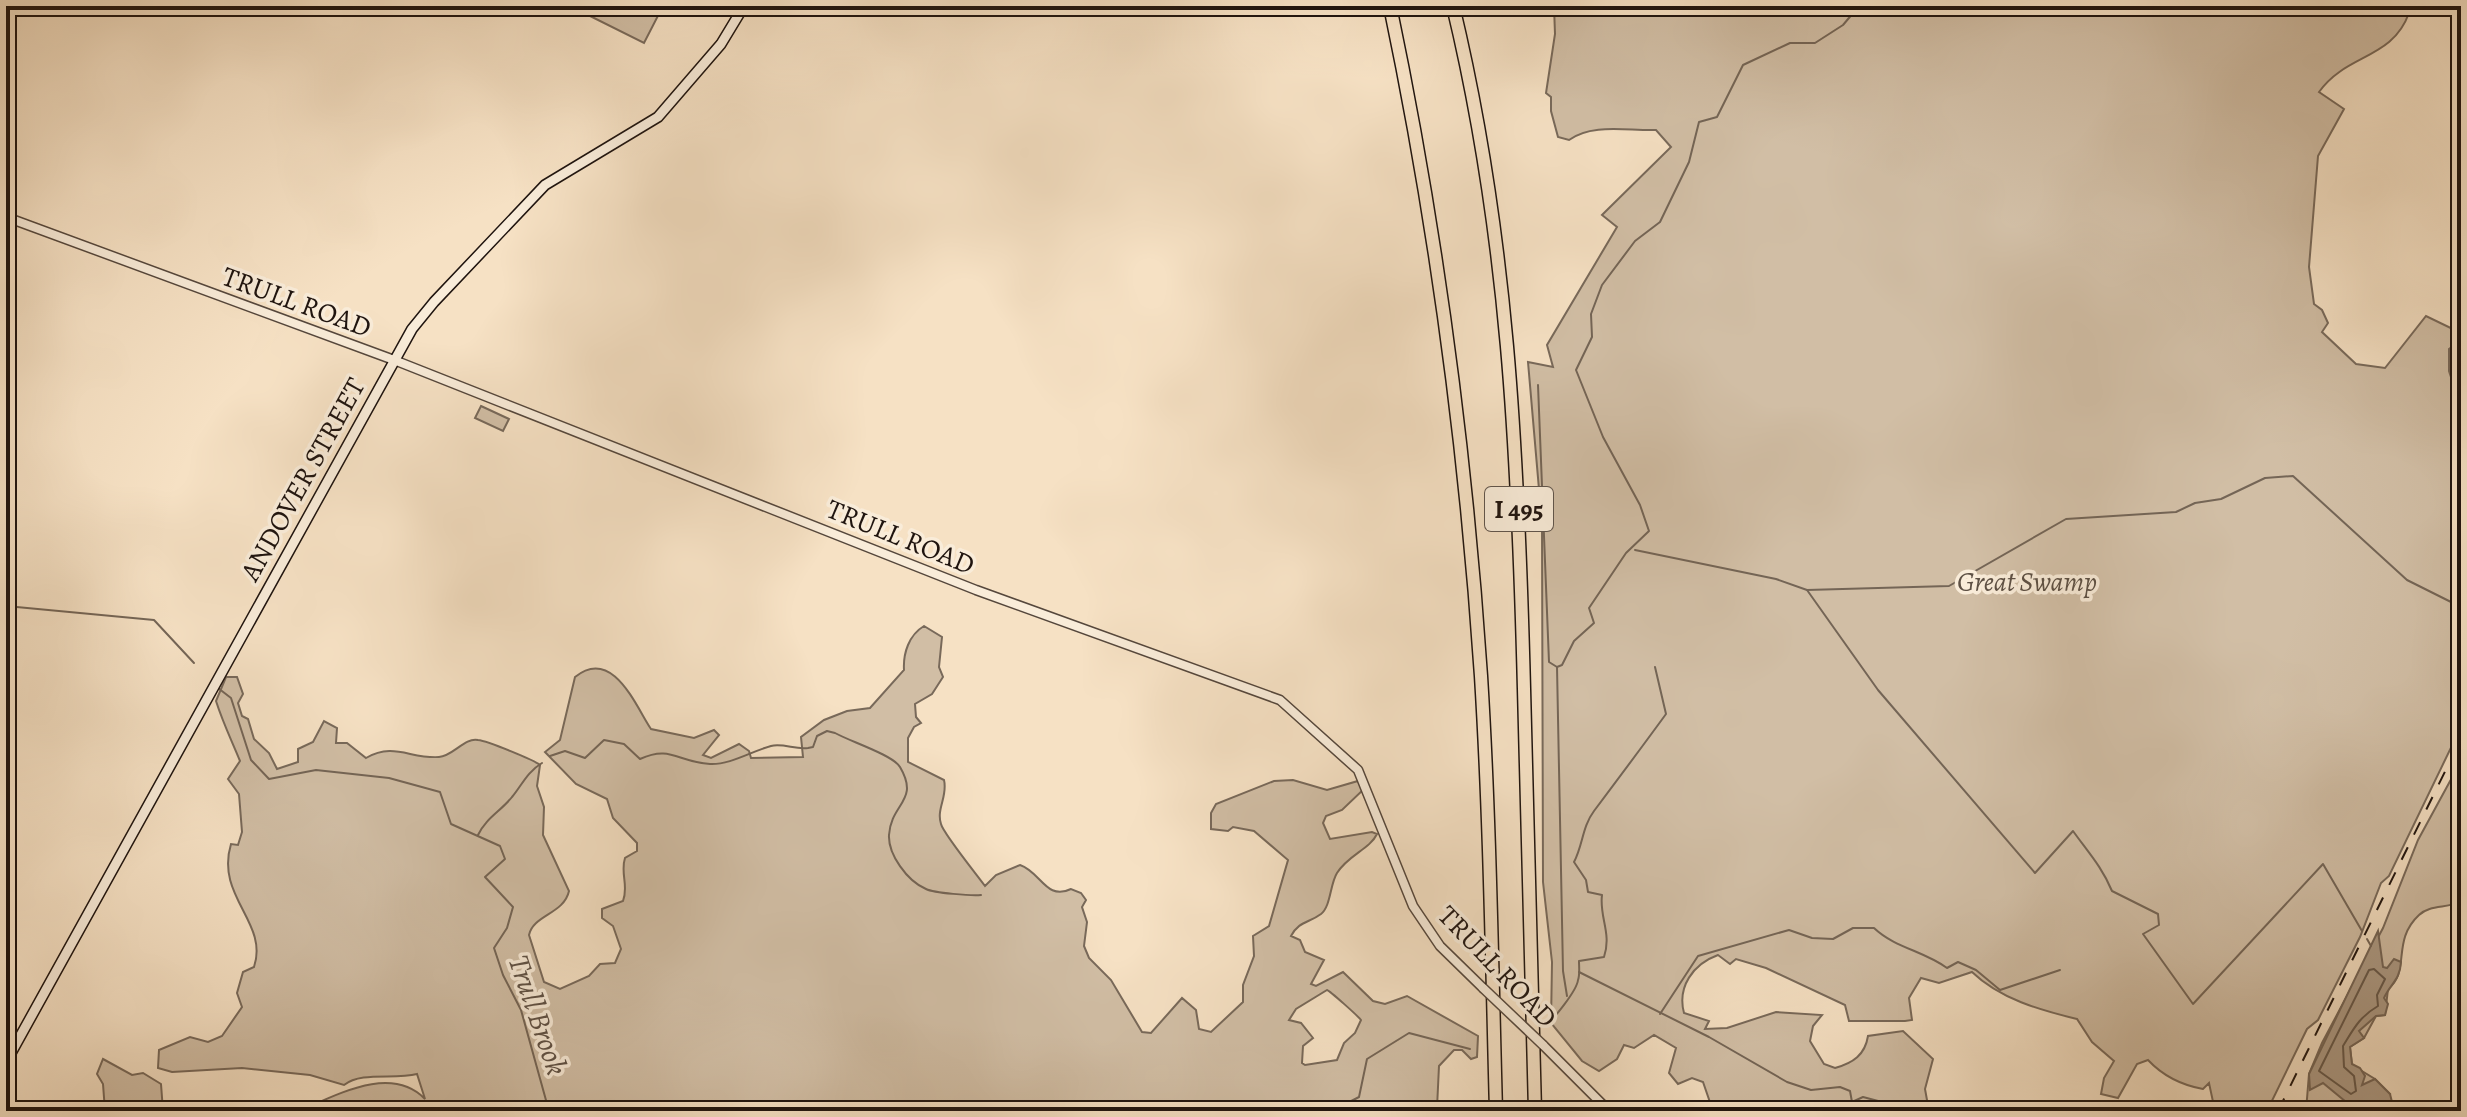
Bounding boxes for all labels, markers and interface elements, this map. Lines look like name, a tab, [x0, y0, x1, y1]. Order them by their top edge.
street label: TRULL ROAD	[217, 257, 377, 347]
street label: ANDOVER STREET	[231, 371, 374, 589]
road number: I 495	[1485, 487, 1553, 531]
street label: TRULL ROAD	[821, 490, 980, 584]
park label: Great Swamp	[1957, 563, 2097, 601]
street label: TRULL ROAD	[1429, 897, 1565, 1036]
water label: Trull Brook	[499, 950, 577, 1080]

